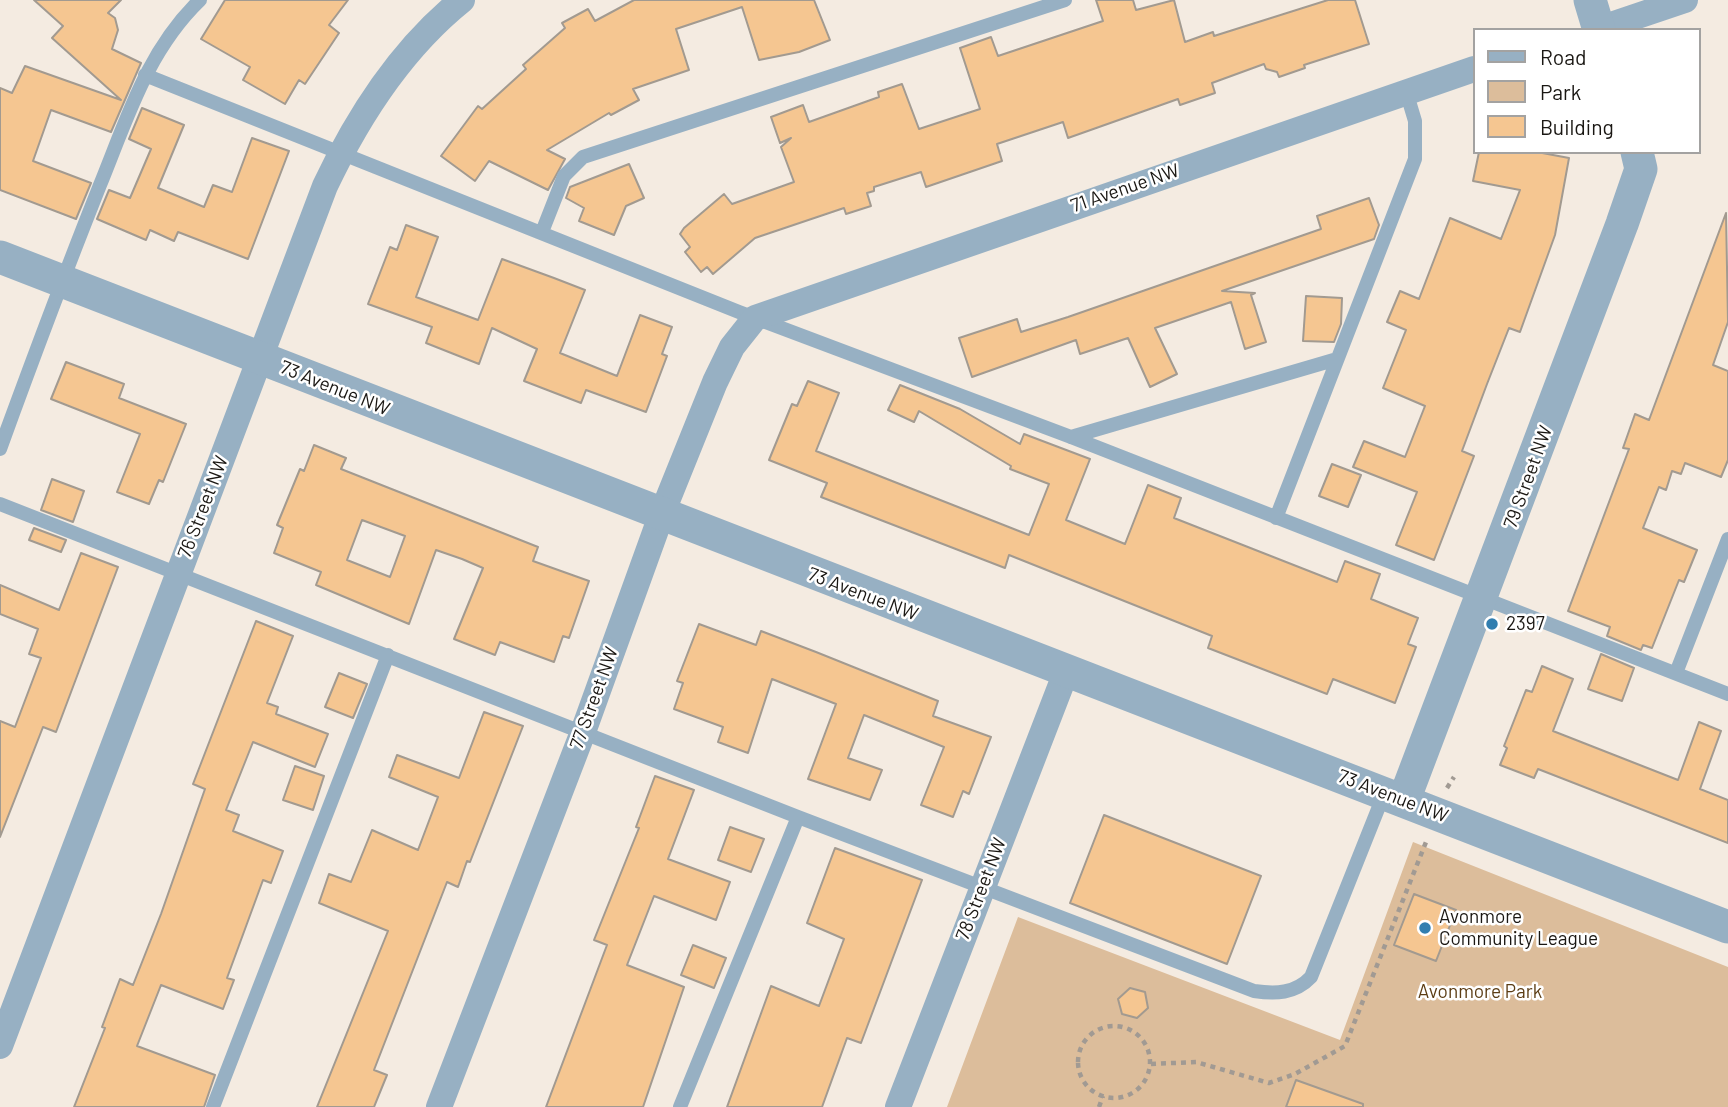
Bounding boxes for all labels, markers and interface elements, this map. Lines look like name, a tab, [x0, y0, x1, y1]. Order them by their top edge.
legend	[1472, 28, 1700, 154]
text: Road	[1540, 44, 1586, 69]
text: Park	[1540, 79, 1581, 104]
text: Building	[1540, 114, 1614, 139]
street label: 71 Avenue NW	[1068, 159, 1182, 217]
street label: 73 Avenue NW	[277, 356, 393, 420]
street label: 79 Street NW	[1499, 422, 1557, 532]
street label: 76 Street NW	[173, 453, 233, 561]
street label: 73 Avenue NW	[805, 563, 921, 625]
place label: 2397	[1506, 613, 1545, 635]
marker: 2397	[1484, 616, 1500, 632]
street label: 77 Street NW	[565, 644, 623, 752]
street label: 73 Avenue NW	[1335, 765, 1451, 827]
street label: 78 Street NW	[951, 835, 1011, 943]
place label: Avonmore Community League	[1439, 906, 1598, 950]
marker: Avonmore Community League	[1417, 920, 1433, 936]
park label: Avonmore Park	[1418, 981, 1542, 1003]

